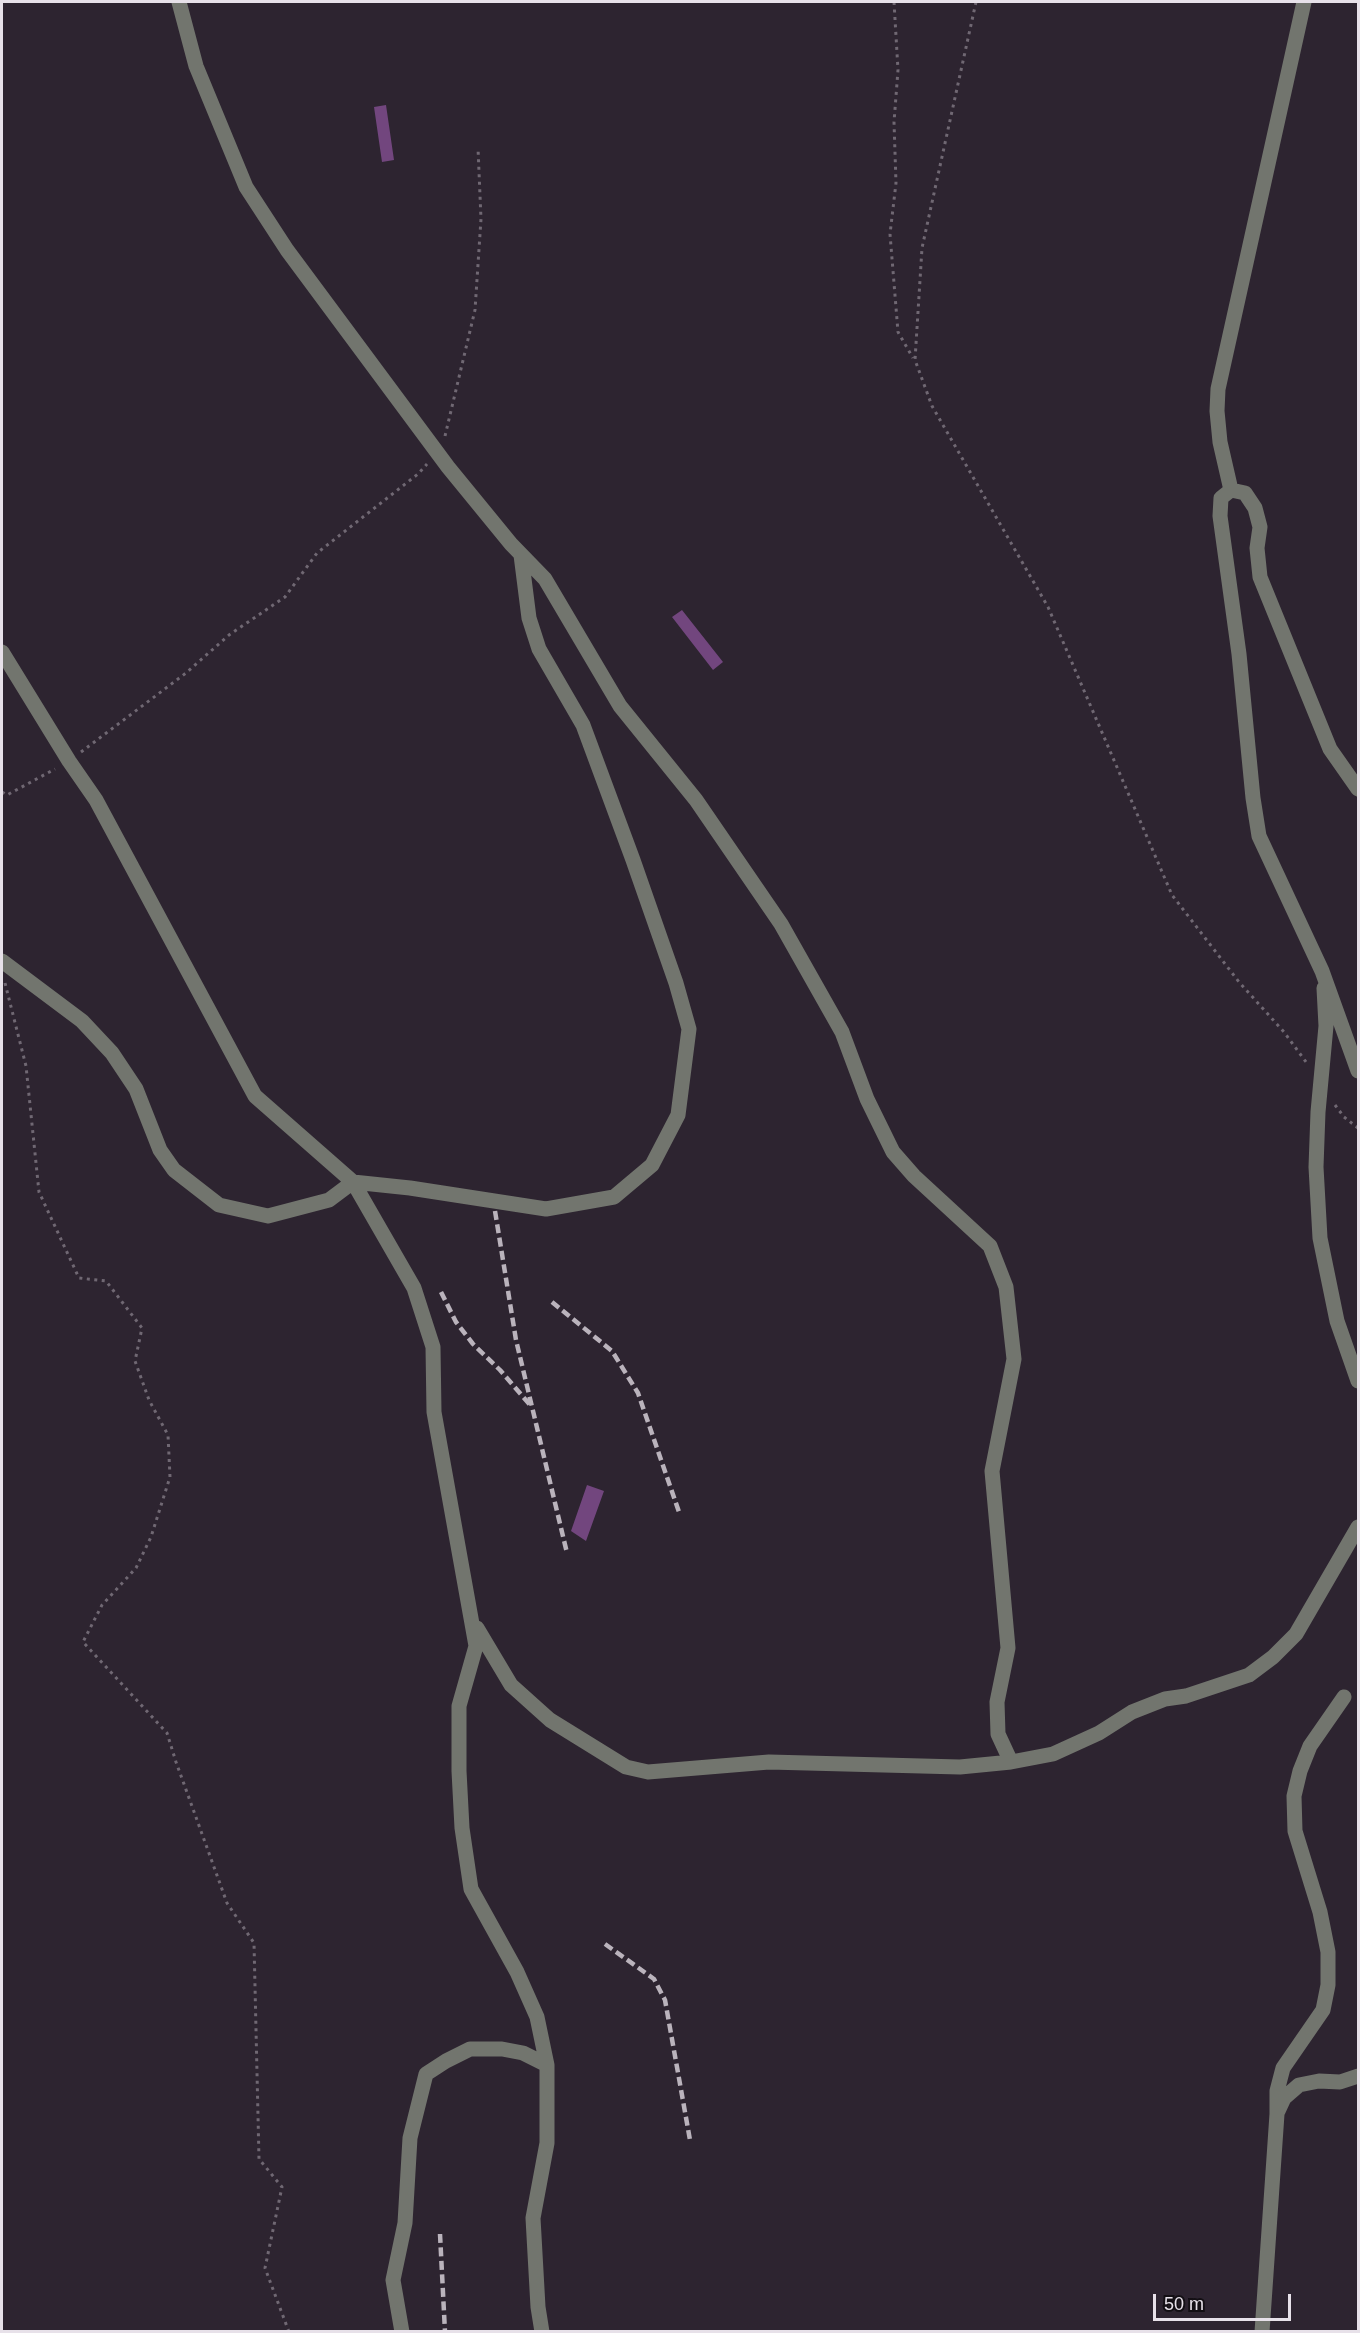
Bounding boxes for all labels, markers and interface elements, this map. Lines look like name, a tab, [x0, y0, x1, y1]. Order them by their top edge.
scale bar	[1156, 2282, 1294, 2320]
text: 50 m	[1164, 2294, 1204, 2314]

